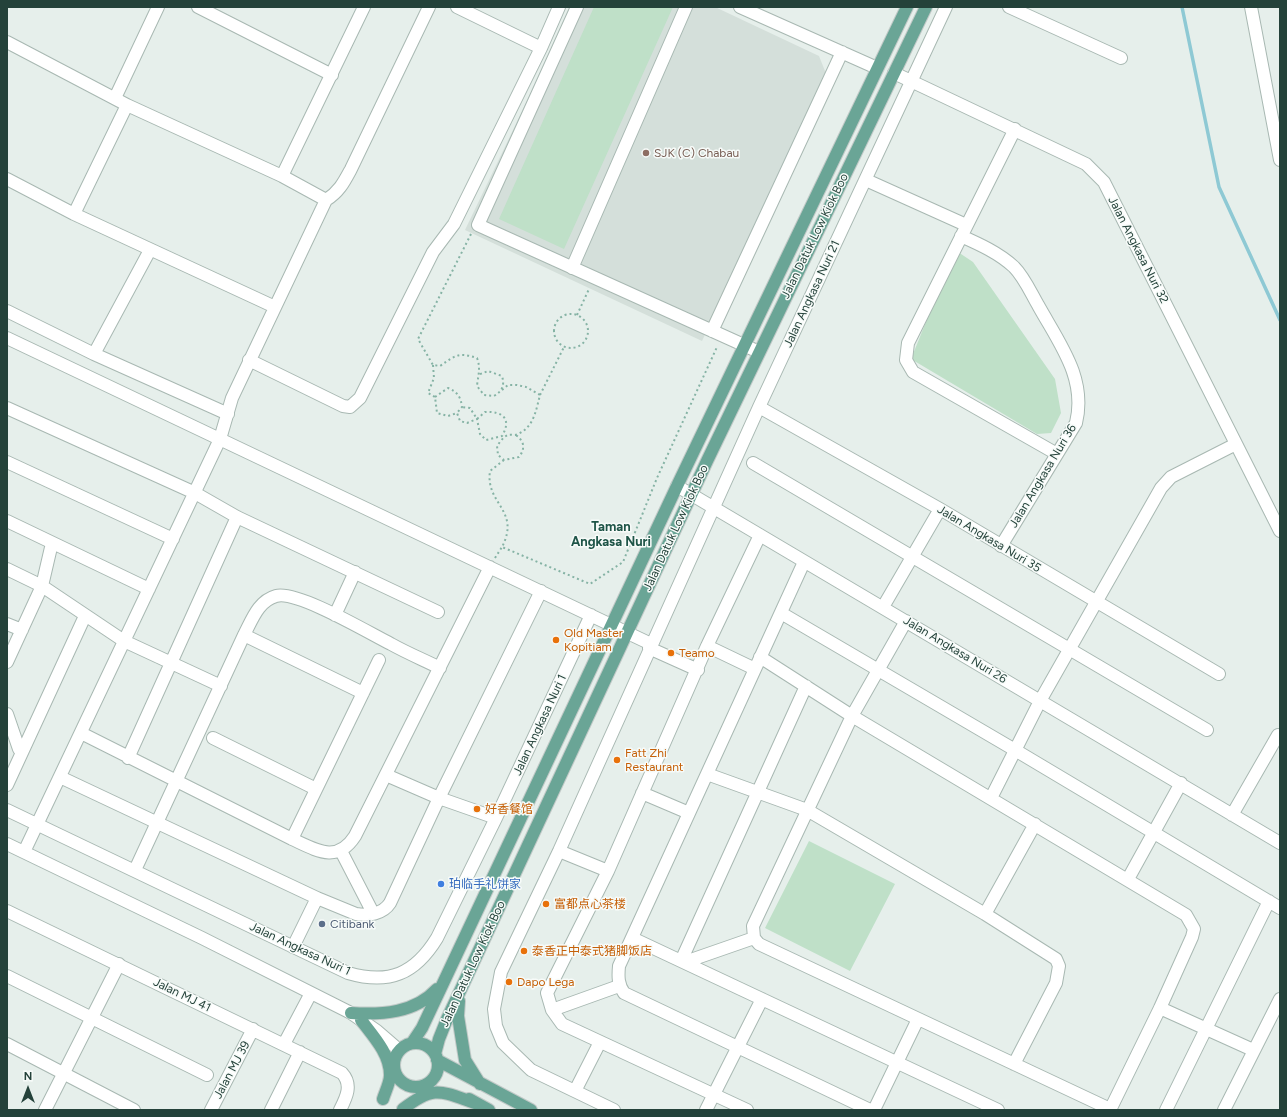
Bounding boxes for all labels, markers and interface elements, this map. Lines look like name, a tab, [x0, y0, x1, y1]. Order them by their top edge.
place label: SJK (C) Chabau	[654, 146, 739, 160]
marker: SJK (C) Chabau	[641, 148, 651, 158]
street label: Jalan Datuk Low Kiok Boo	[778, 171, 852, 301]
street label: Jalan Angkasa Nuri 32	[1105, 194, 1171, 306]
street label: Jalan Angkasa Nuri 21	[781, 238, 843, 350]
street label: Jalan Angkasa Nuri 36	[1006, 422, 1080, 530]
street label: Jalan Datuk Low Kiok Boo	[640, 463, 712, 593]
street label: Jalan Angkasa Nuri 35	[935, 502, 1043, 576]
district label: Taman Angkasa Nuri	[571, 519, 651, 550]
street label: Jalan Angkasa Nuri 26	[901, 613, 1009, 687]
place label: Old Master Kopitiam	[564, 626, 623, 654]
marker: Old Master Kopitiam	[551, 635, 561, 645]
place label: Teamo	[679, 646, 715, 660]
marker: Teamo	[666, 648, 676, 658]
street label: Jalan Angkasa Nuri 1	[510, 672, 570, 778]
place label: Fatt Zhi Restaurant	[625, 746, 683, 774]
marker: Fatt Zhi Restaurant	[612, 755, 622, 765]
place label: 好香餐馆	[485, 802, 533, 816]
marker: 好香餐馆	[472, 804, 482, 814]
place label: 珀临手礼饼家	[449, 877, 521, 891]
marker: 珀临手礼饼家	[436, 879, 446, 889]
place label: 富都点心茶楼	[554, 897, 626, 911]
street label: Jalan Datuk Low Kiok Boo	[437, 899, 509, 1029]
marker: 富都点心茶楼	[541, 899, 551, 909]
place label: Citibank	[330, 917, 374, 931]
street label: Jalan Angkasa Nuri 1	[247, 919, 353, 979]
marker: Citibank	[317, 919, 327, 929]
place label: 泰香正中泰式猪脚饭店	[532, 944, 652, 958]
marker: 泰香正中泰式猪脚饭店	[519, 946, 529, 956]
street label: Jalan MJ 41	[151, 975, 213, 1015]
place label: Dapo Lega	[517, 975, 574, 989]
marker: Dapo Lega	[504, 977, 514, 987]
street label: Jalan MJ 39	[211, 1039, 253, 1101]
north arrow	[8, 1069, 48, 1109]
text: N	[24, 1070, 32, 1083]

